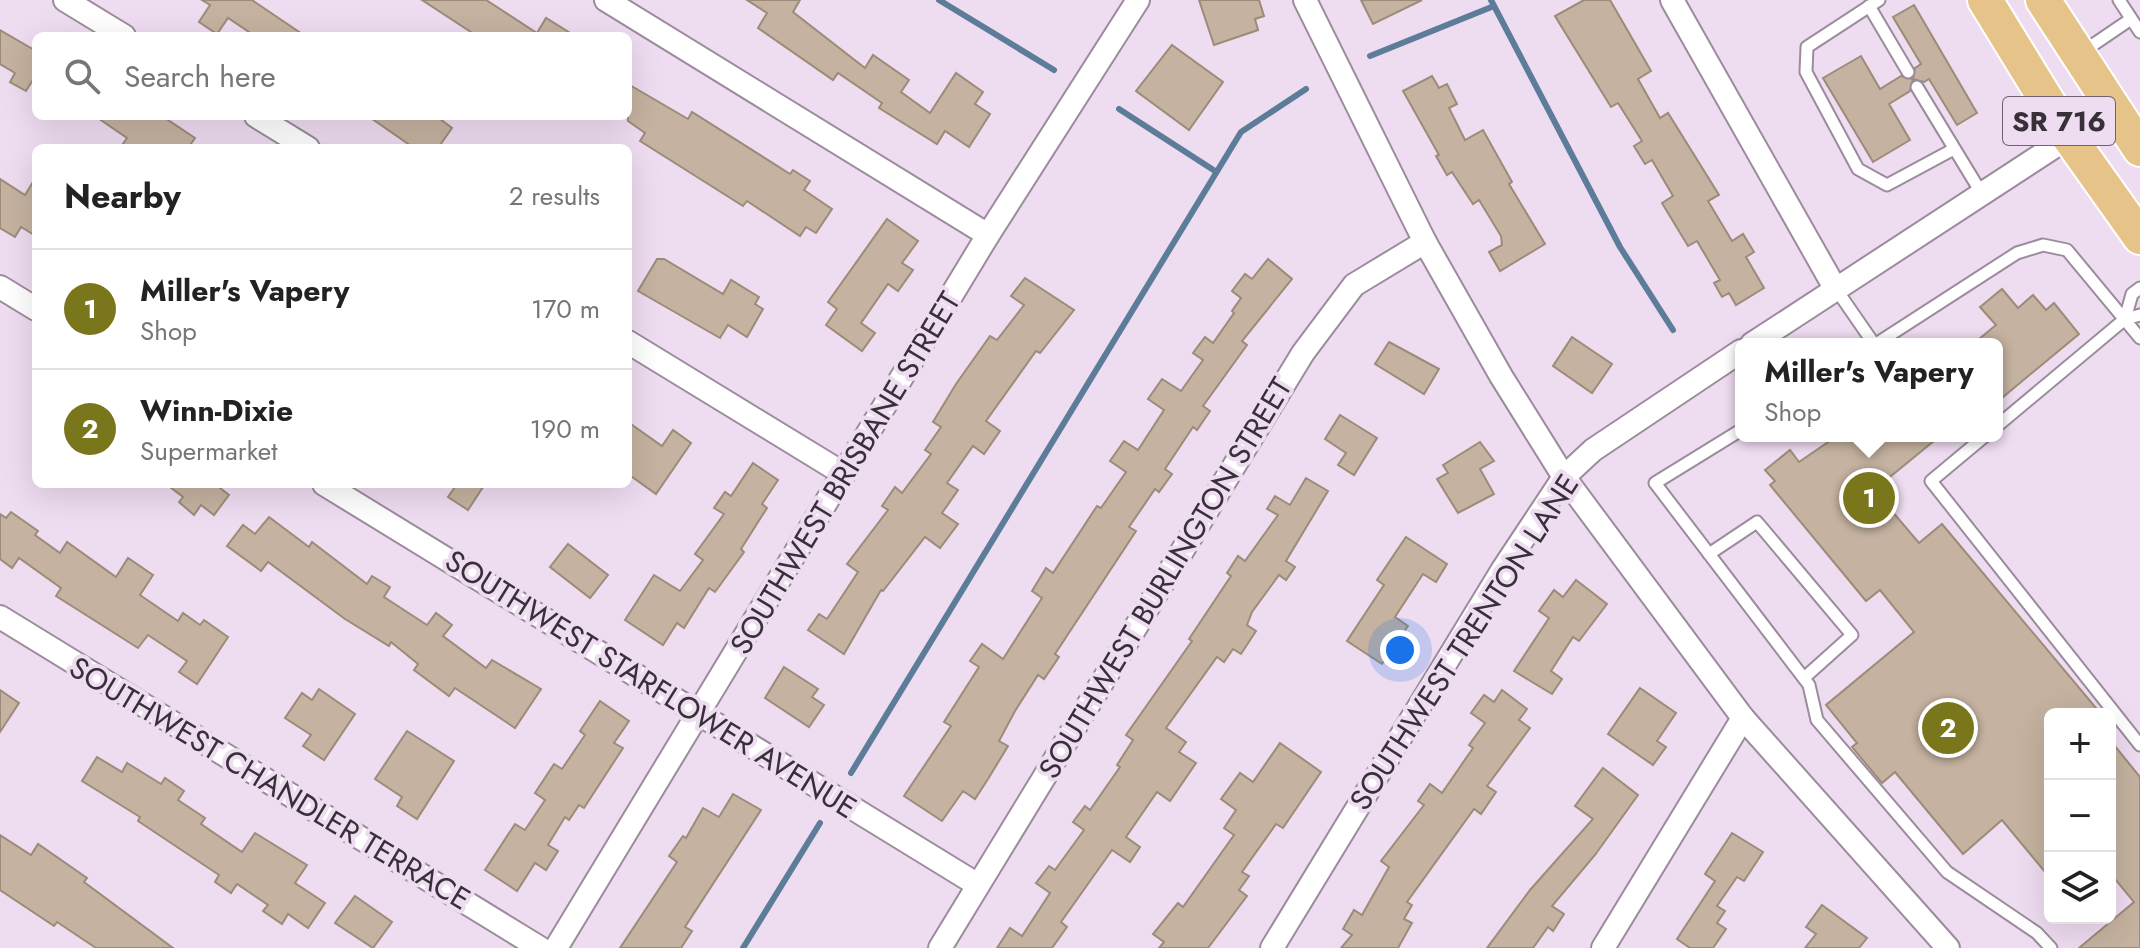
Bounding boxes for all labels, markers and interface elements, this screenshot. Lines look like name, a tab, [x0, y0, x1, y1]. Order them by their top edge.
search box	[32, 32, 632, 120]
icon: search	[60, 54, 104, 98]
text: Search here	[124, 55, 276, 98]
road number: SR 716	[2003, 97, 2115, 145]
text: Nearby	[64, 172, 181, 221]
text: 2 results	[509, 177, 600, 215]
text: Miller's Vapery	[140, 269, 349, 312]
street label: SOUTHWEST BRISBANE STREET	[719, 284, 971, 662]
text: 1	[83, 290, 97, 328]
text: 170 m	[531, 290, 600, 328]
text: Shop	[140, 312, 197, 350]
popup	[1735, 338, 2003, 442]
text: Miller's Vapery	[1764, 350, 1974, 393]
street label: SOUTHWEST BURLINGTON STREET	[1028, 369, 1302, 787]
text: Winn-Dixie	[140, 389, 293, 432]
text: Shop	[1764, 393, 1821, 431]
text: 2	[81, 410, 99, 448]
text: 190 m	[530, 410, 600, 448]
text: Supermarket	[140, 432, 277, 470]
street label: SOUTHWEST TRENTON LANE	[1339, 466, 1589, 818]
pin: 1	[1843, 468, 1895, 528]
street label: SOUTHWEST STARFLOWER AVENUE	[437, 539, 865, 829]
your location	[1380, 630, 1420, 670]
street label: SOUTHWEST CHANDLER TERRACE	[61, 646, 479, 920]
pin: 2	[1922, 698, 1974, 758]
map controls	[2044, 708, 2116, 924]
button: +	[2044, 708, 2116, 780]
button: −	[2044, 780, 2116, 852]
button: layers	[2044, 852, 2116, 924]

